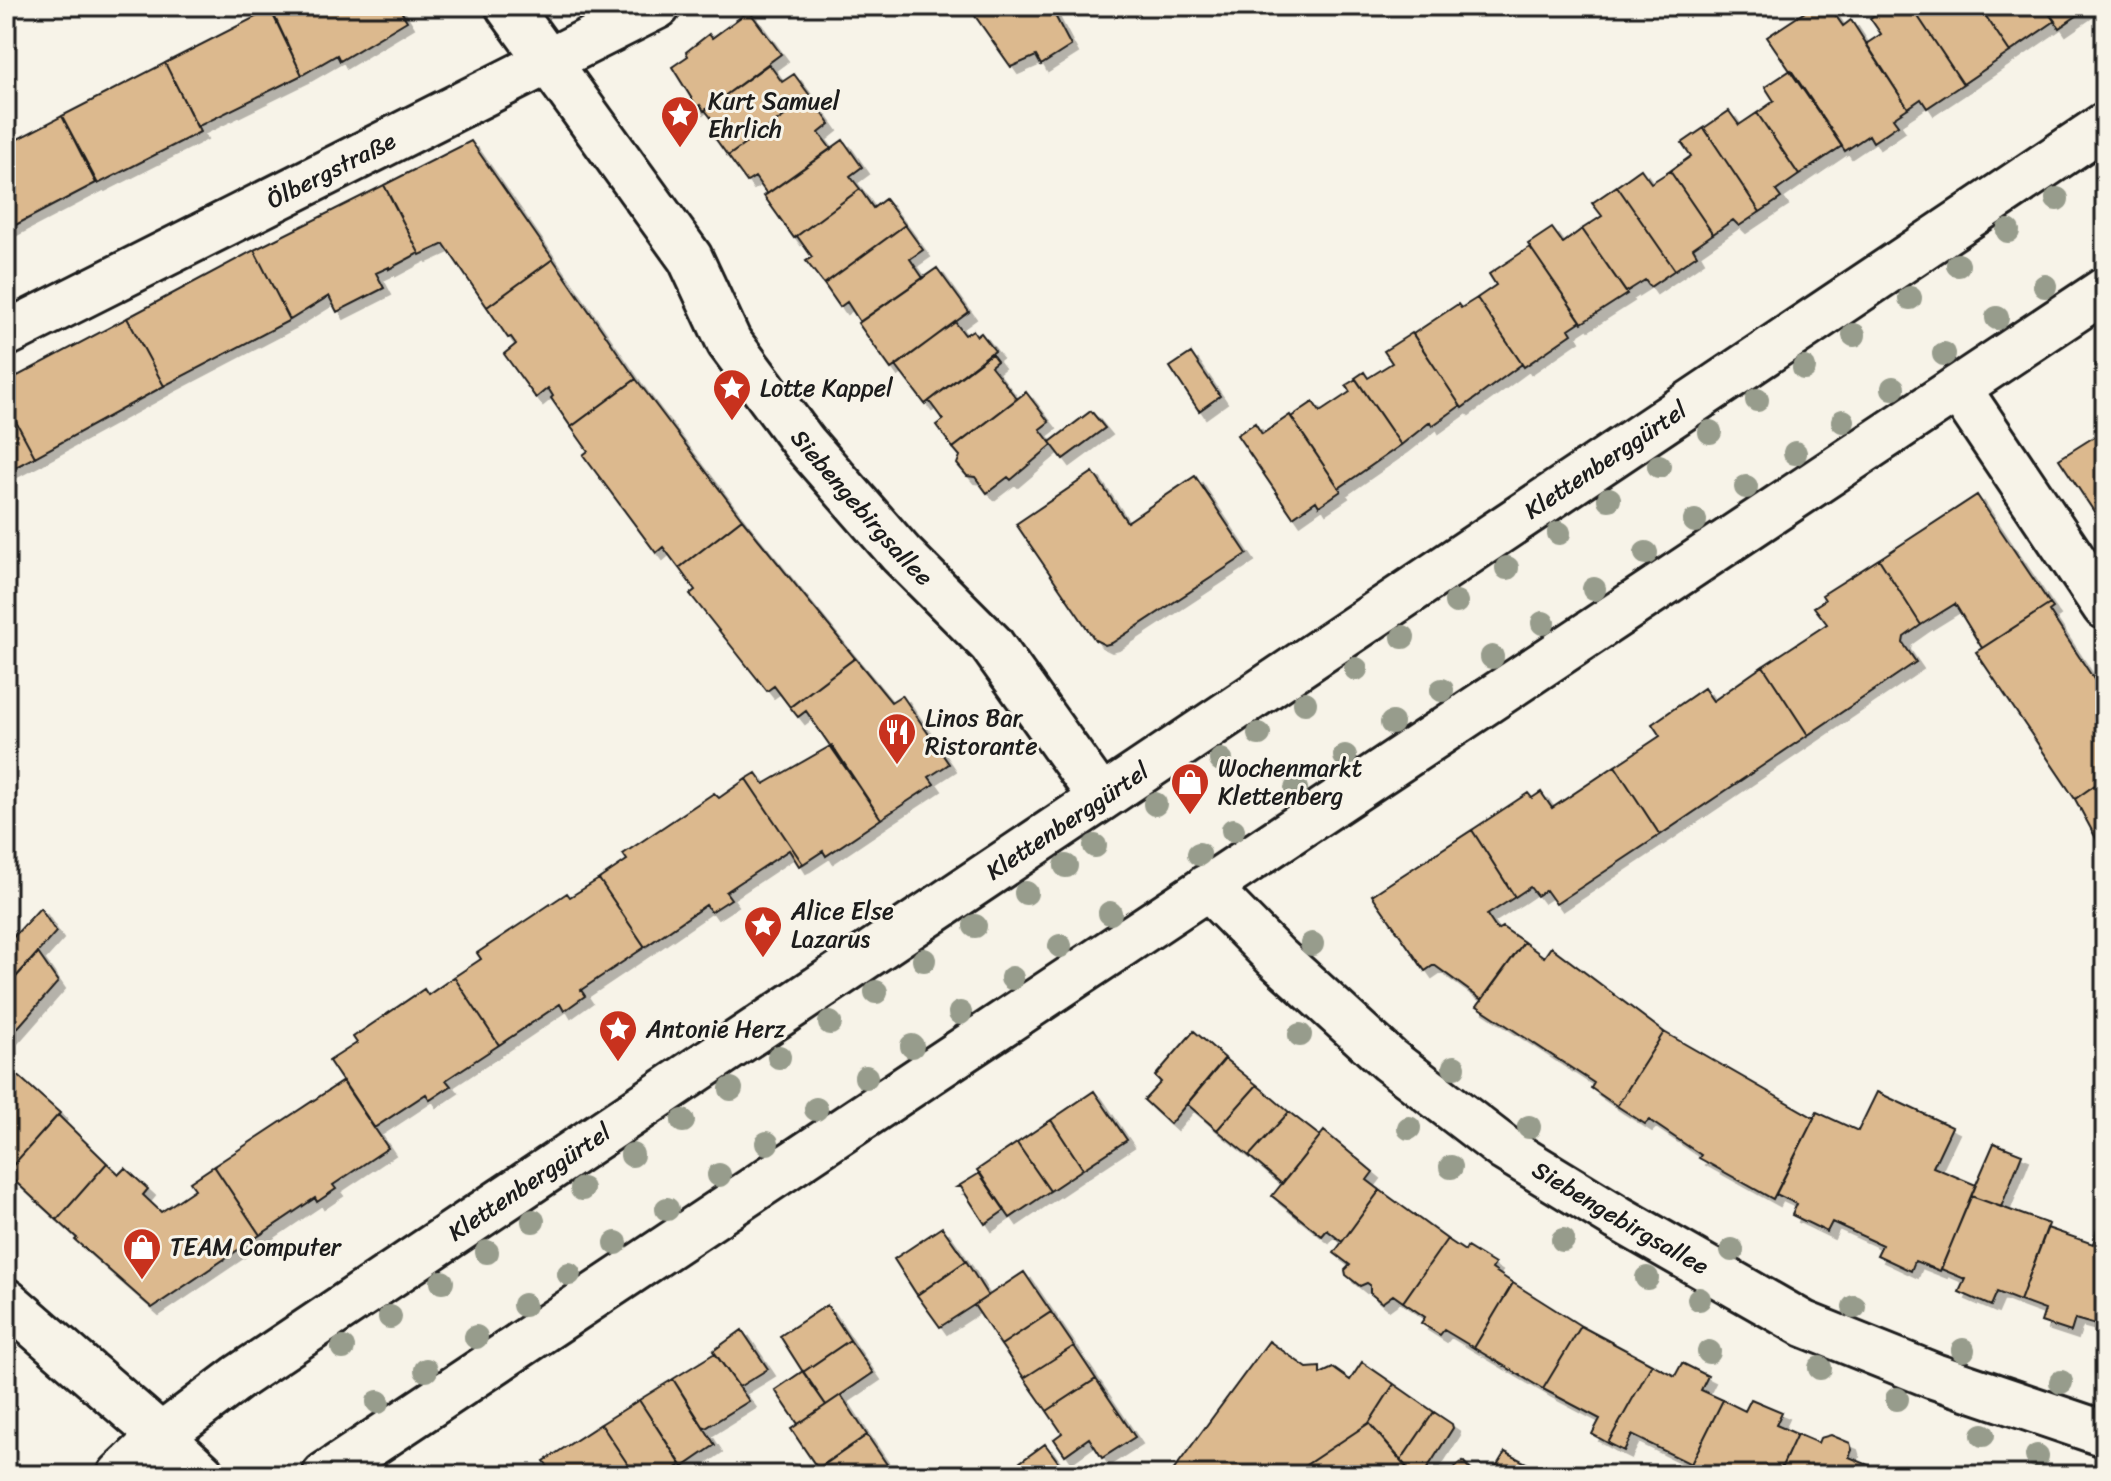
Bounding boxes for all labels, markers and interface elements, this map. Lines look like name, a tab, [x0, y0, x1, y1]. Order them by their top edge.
place label: Kurt Samuel Ehrlich	[708, 80, 841, 150]
place icon: Kurt Samuel Ehrlich	[659, 94, 701, 149]
street label: Ölbergstraße	[259, 120, 404, 221]
place icon: Lotte Kappel	[711, 367, 753, 422]
place label: Lotte Kappel	[760, 367, 894, 409]
street label: Klettenberggürtel	[1515, 389, 1697, 530]
street label: Siebengebirgsallee	[779, 420, 943, 596]
place label: Linos Bar Ristorante	[925, 697, 1038, 767]
restaurant icon: Linos Bar Ristorante	[876, 711, 918, 766]
place label: Wochenmarkt Klettenberg	[1218, 747, 1362, 817]
street label: Klettenberggürtel	[977, 750, 1159, 891]
shop icon: Wochenmarkt Klettenberg	[1169, 761, 1211, 816]
place label: Alice Else Lazarus	[790, 890, 894, 960]
place icon: Alice Else Lazarus	[742, 904, 784, 959]
place icon: Antonie Herz	[597, 1008, 639, 1063]
place label: Antonie Herz	[645, 1008, 786, 1050]
street label: Klettenberggürtel	[439, 1111, 621, 1253]
street label: Siebengebirgsallee	[1524, 1149, 1717, 1287]
shop icon: TEAM Computer	[121, 1226, 163, 1281]
place label: TEAM Computer	[170, 1226, 343, 1268]

